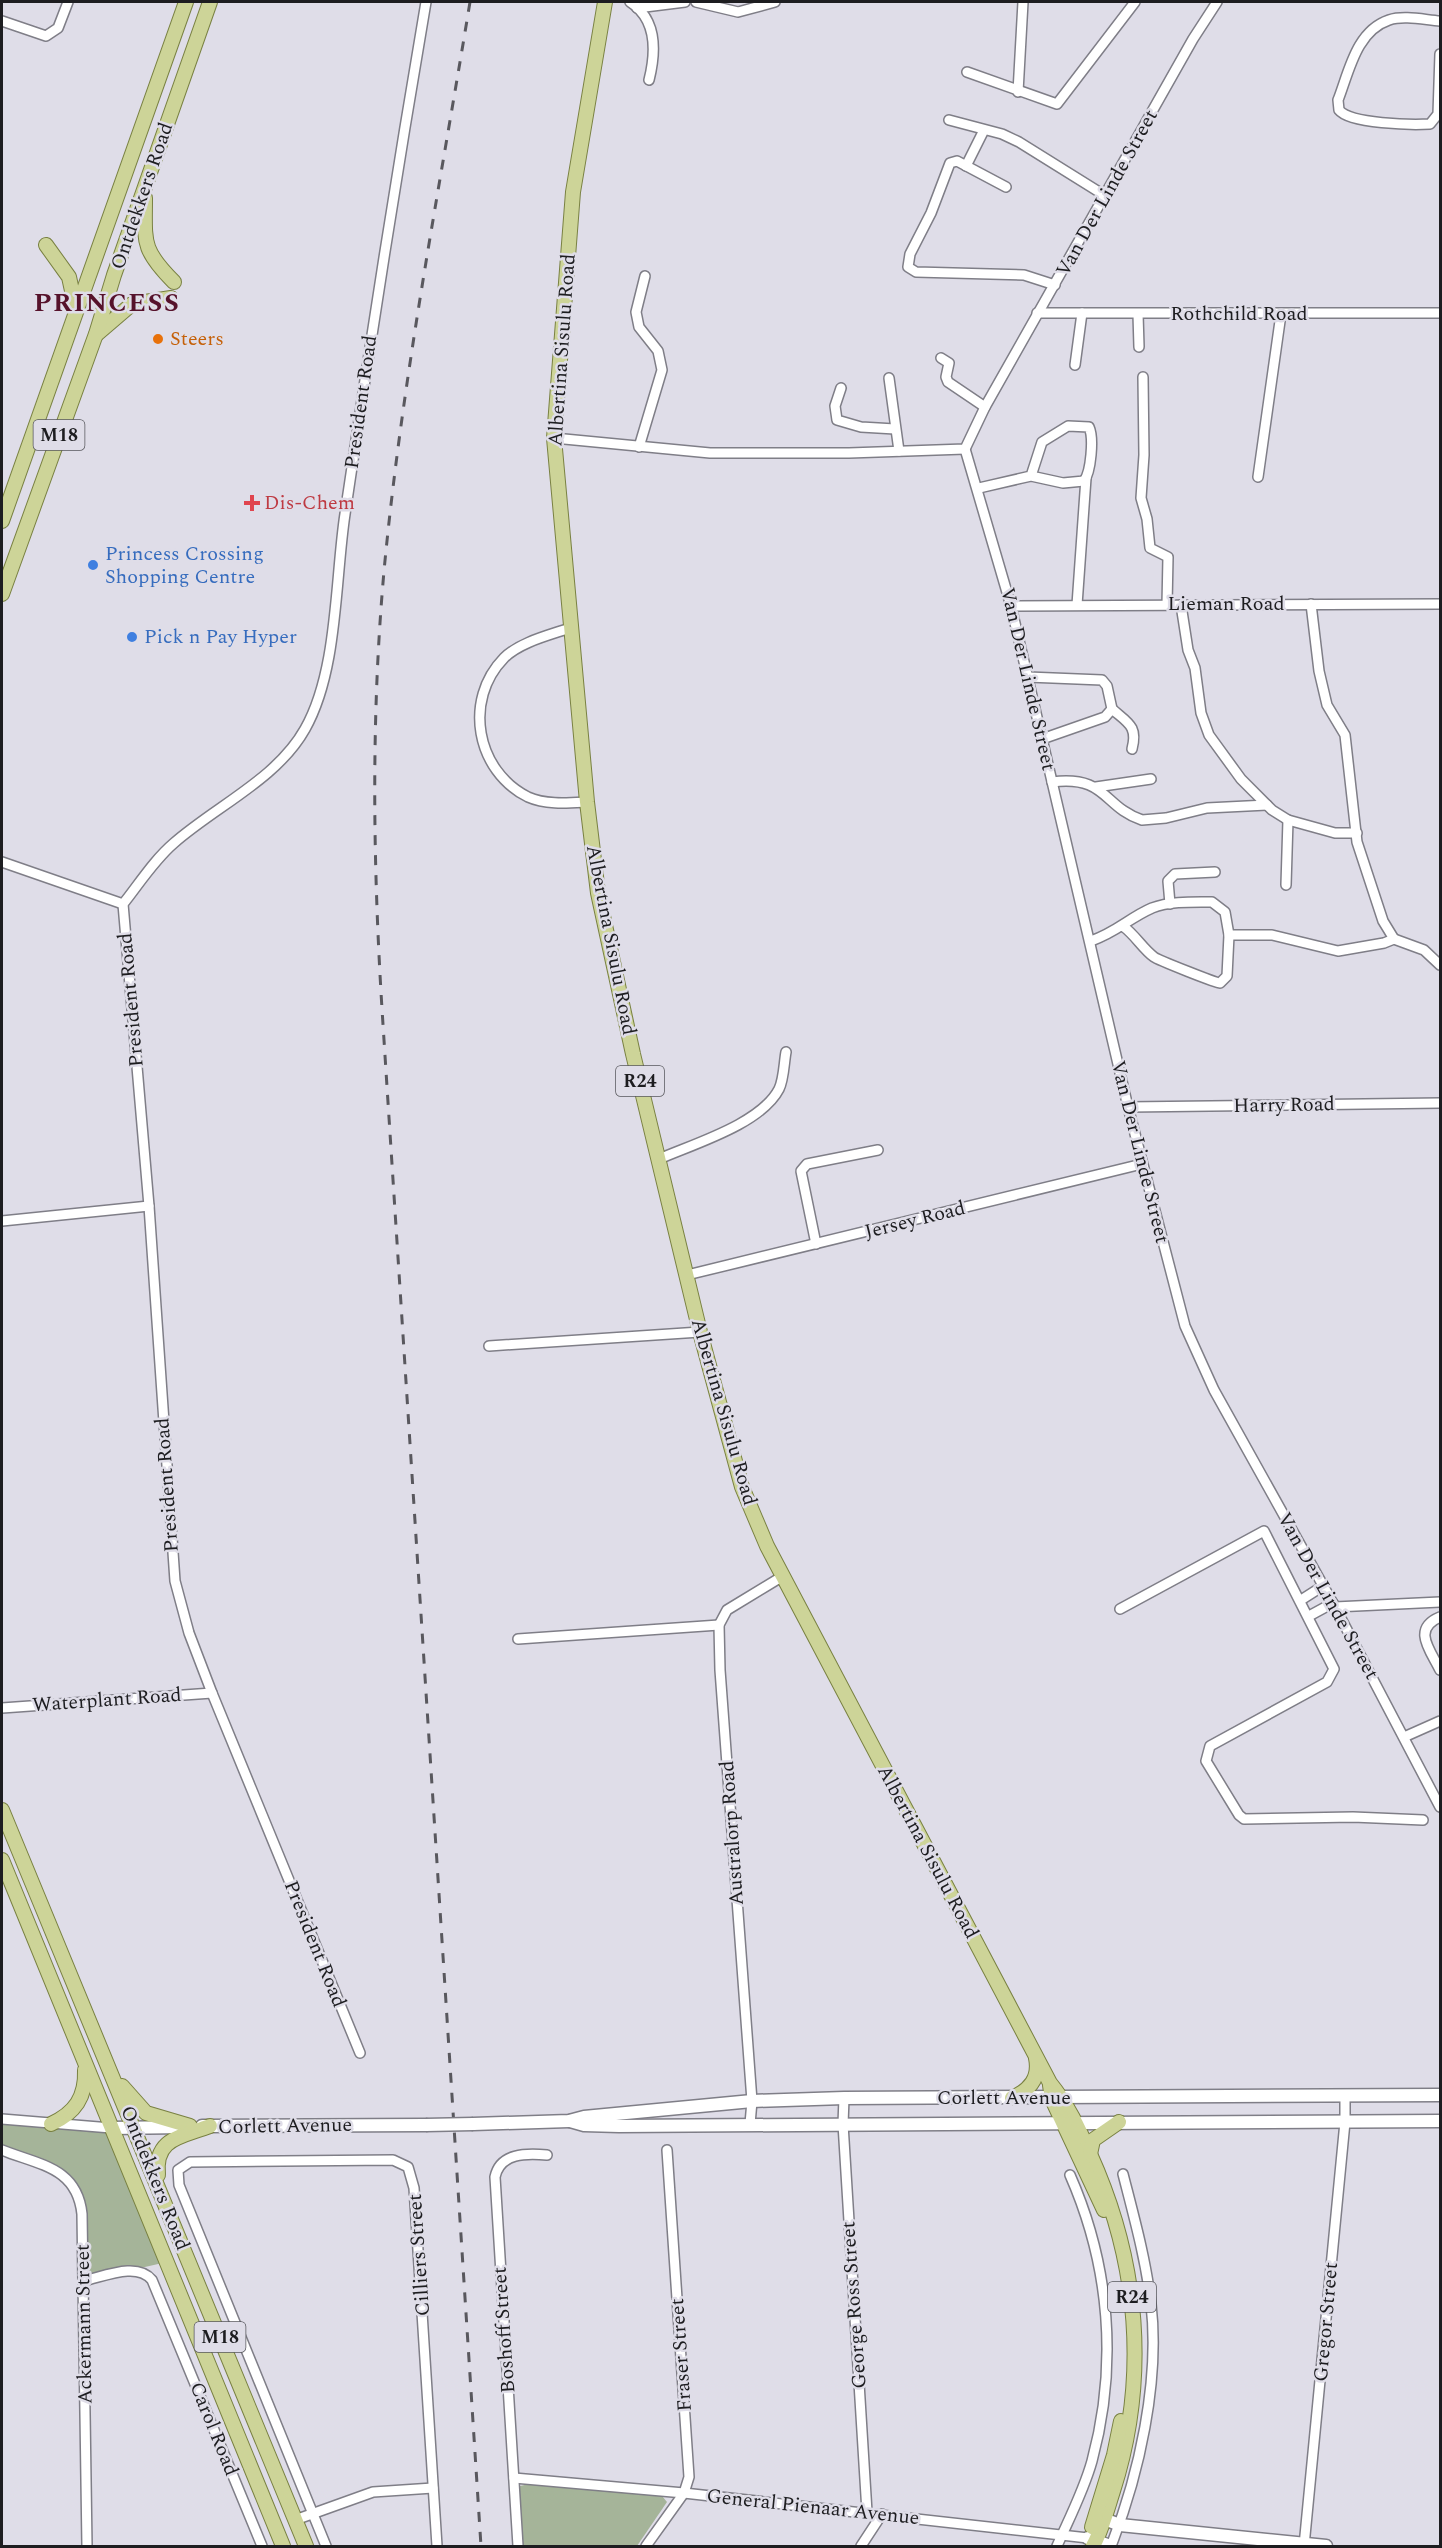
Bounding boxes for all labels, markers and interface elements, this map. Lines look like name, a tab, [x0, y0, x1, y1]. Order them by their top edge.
street label: Van Der Linde Street	[1048, 104, 1166, 282]
street label: Ontdekkers Road	[103, 118, 181, 274]
street label: Albertina Sisulu Road	[540, 253, 584, 447]
district label: PRINCESS	[34, 283, 180, 323]
street label: Rothchild Road	[1170, 299, 1308, 329]
place label: Steers	[170, 324, 224, 354]
marker: Steers	[151, 332, 165, 346]
street label: President Road	[337, 333, 385, 471]
road number: M18	[34, 420, 84, 450]
place label: Dis-Chem	[264, 488, 355, 518]
marker: Dis-Chem	[245, 496, 259, 510]
place label: Princess Crossing Shopping Centre	[105, 539, 264, 592]
marker: Princess Crossing Shopping Centre	[86, 558, 100, 572]
street label: Van Der Linde Street	[992, 584, 1064, 774]
street label: Lieman Road	[1167, 589, 1285, 619]
place label: Pick n Pay Hyper	[144, 622, 297, 652]
marker: Pick n Pay Hyper	[125, 630, 139, 644]
street label: Albertina Sisulu Road	[578, 842, 644, 1038]
street label: President Road	[110, 932, 152, 1068]
street label: Van Der Linde Street	[1103, 1058, 1177, 1246]
road number: R24	[616, 1066, 664, 1096]
street label: Harry Road	[1233, 1089, 1335, 1121]
street label: Jersey Road	[861, 1193, 969, 1247]
street label: Albertina Sisulu Road	[683, 1315, 765, 1509]
street label: President Road	[147, 1417, 187, 1553]
street label: Van Der Linde Street	[1269, 1507, 1387, 1685]
street label: Waterplant Road	[31, 1680, 183, 1720]
street label: Australorp Road	[712, 1759, 752, 1907]
street label: Albertina Sisulu Road	[869, 1760, 987, 1944]
street label: President Road	[276, 1876, 354, 2012]
street label: Corlett Avenue	[937, 2083, 1071, 2113]
street label: Ontdekkers Road	[112, 2101, 198, 2255]
street label: Corlett Avenue	[218, 2110, 352, 2142]
street label: Cilliers Street	[400, 2193, 438, 2317]
street label: George Ross Street	[833, 2220, 875, 2390]
street label: Ackermann Street	[68, 2244, 100, 2404]
street label: Gregor Street	[1306, 2261, 1346, 2383]
street label: Boshoff Street	[485, 2266, 523, 2394]
road number: R24	[1108, 2282, 1156, 2312]
street label: Fraser Street	[662, 2297, 700, 2413]
road number: M18	[194, 2322, 246, 2352]
street label: Carol Road	[182, 2377, 246, 2481]
street label: General Pienaar Avenue	[705, 2481, 921, 2533]

